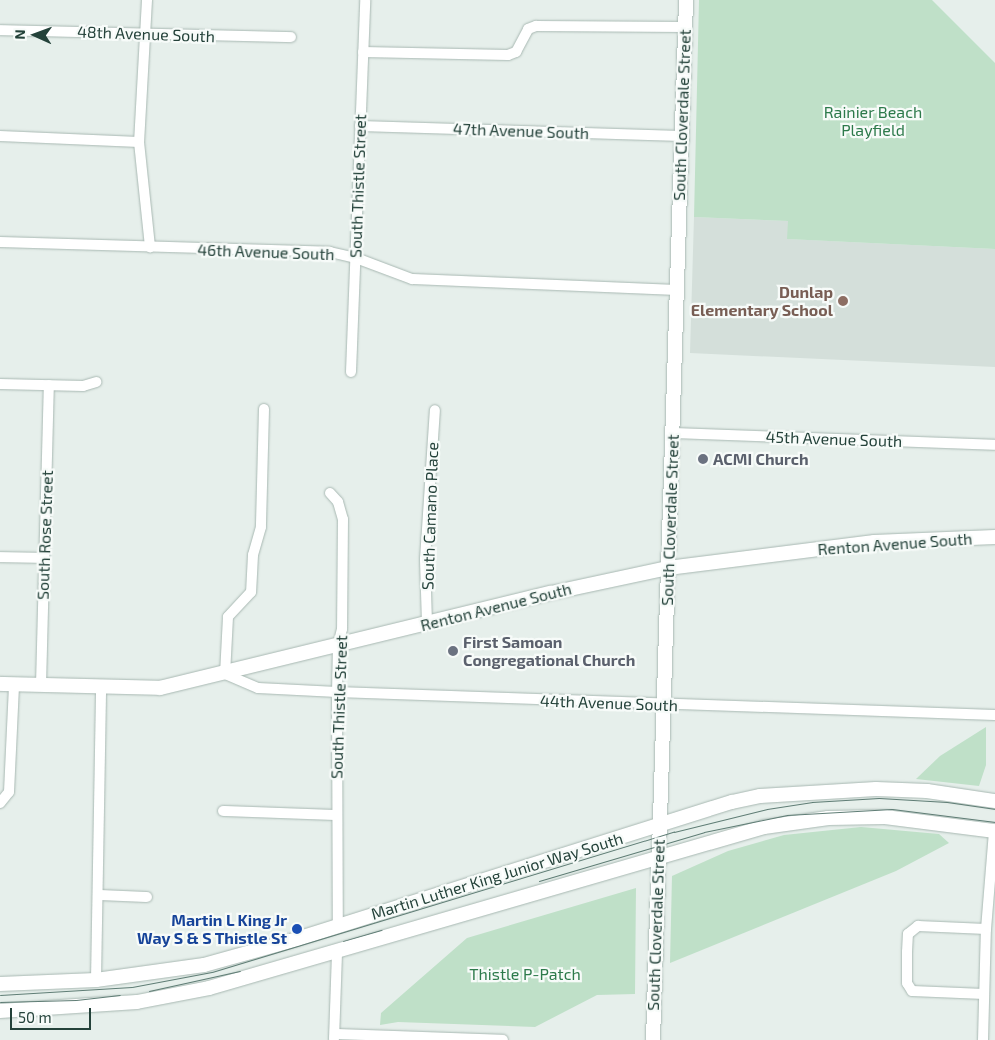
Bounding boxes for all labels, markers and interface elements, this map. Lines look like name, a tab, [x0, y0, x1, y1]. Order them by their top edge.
north arrow	[10, 10, 60, 60]
street label: 48th Avenue South	[77, 22, 215, 46]
text: N	[11, 29, 28, 40]
street label: South Cloverdale Street	[669, 29, 695, 201]
park label: Rainier Beach Playfield	[824, 102, 922, 140]
street label: South Thistle Street	[346, 114, 370, 258]
street label: 47th Avenue South	[452, 119, 590, 143]
street label: 46th Avenue South	[197, 240, 335, 264]
place label: Dunlap Elementary School	[690, 282, 833, 320]
marker: Dunlap Elementary School	[837, 295, 849, 307]
street label: 45th Avenue South	[765, 427, 903, 451]
street label: South Cloverdale Street	[657, 434, 683, 606]
street label: South Camano Place	[418, 442, 442, 590]
place label: ACMI Church	[713, 449, 808, 469]
marker: ACMI Church	[697, 453, 709, 465]
street label: South Rose Street	[33, 470, 57, 600]
street label: Renton Avenue South	[817, 529, 973, 559]
street label: Renton Avenue South	[418, 579, 574, 635]
place label: First Samoan Congregational Church	[463, 632, 636, 670]
street label: South Thistle Street	[327, 635, 351, 779]
marker: First Samoan Congregational Church	[447, 645, 459, 657]
street label: 44th Avenue South	[540, 691, 678, 715]
street label: Martin Luther King Junior Way South	[368, 828, 626, 924]
street label: South Cloverdale Street	[643, 839, 669, 1011]
place label: Martin L King Jr Way S & S Thistle St	[136, 910, 287, 948]
marker: Martin L King Jr Way S & S Thistle St	[291, 923, 303, 935]
park label: Thistle P-Patch	[469, 964, 581, 984]
scale bar	[12, 998, 94, 1030]
text: 50 m	[18, 1008, 52, 1026]

